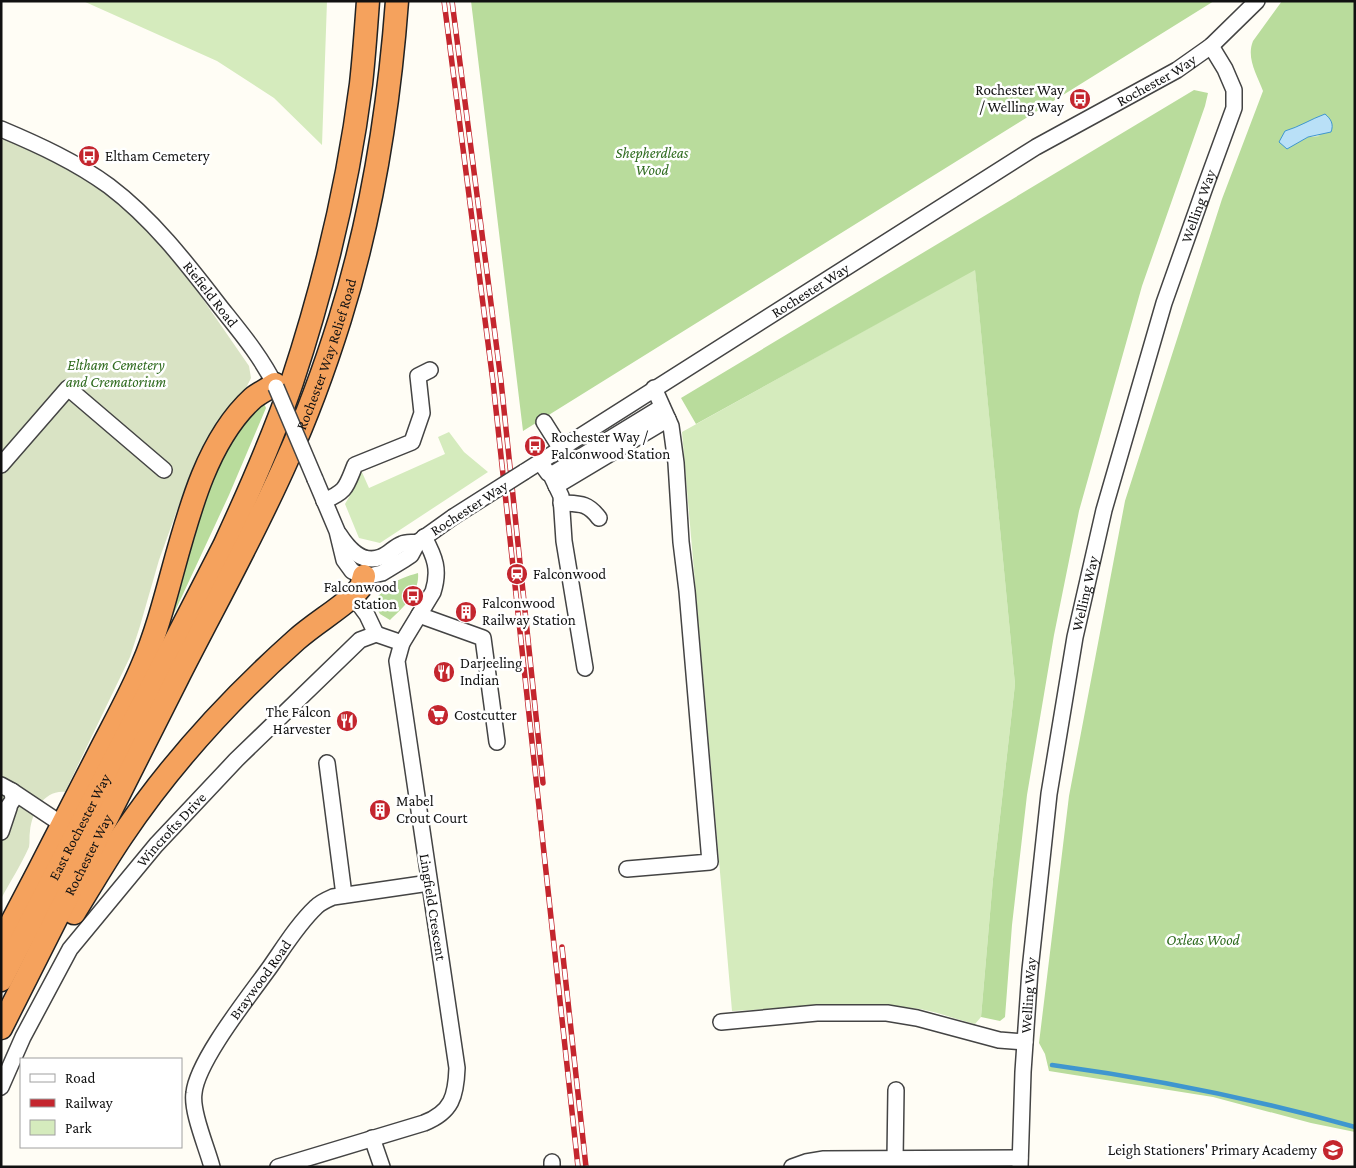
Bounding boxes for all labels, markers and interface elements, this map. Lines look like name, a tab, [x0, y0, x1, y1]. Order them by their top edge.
street label: Rochester Way	[1114, 51, 1200, 109]
place label: Rochester Way / Welling Way	[975, 82, 1064, 116]
bus stop icon: Rochester Way / Welling Way	[1068, 87, 1092, 111]
bus stop icon: Eltham Cemetery	[77, 144, 101, 168]
park label: Shepherdleas Wood	[616, 145, 689, 178]
place label: Eltham Cemetery	[105, 148, 210, 165]
street label: Welling Way	[1178, 167, 1220, 245]
street label: Riefield Road	[180, 258, 241, 330]
street label: Rochester Way	[768, 260, 853, 321]
street label: Rochester Way Relief Road	[293, 277, 359, 432]
park label: Eltham Cemetery and Crematorium	[66, 357, 166, 390]
place label: Rochester Way / Falconwood Station	[551, 429, 670, 462]
bus stop icon: Rochester Way / Falconwood Station	[523, 434, 547, 458]
street label: Rochester Way	[427, 477, 511, 540]
street label: Welling Way	[1069, 554, 1102, 633]
station icon: Falconwood	[505, 562, 529, 586]
place label: Falconwood	[533, 566, 606, 582]
place label: Falconwood Station	[324, 579, 397, 612]
bus stop icon: Falconwood Station	[401, 584, 425, 608]
place label: Falconwood Railway Station	[482, 595, 576, 629]
building icon: Falconwood Railway Station	[454, 600, 478, 624]
place label: Darjeeling Indian	[460, 655, 522, 688]
restaurant icon: Darjeeling Indian	[432, 660, 456, 684]
supermarket icon: Costcutter	[426, 703, 450, 727]
place label: The Falcon Harvester	[266, 704, 332, 737]
place label: Costcutter	[454, 707, 518, 723]
restaurant icon: The Falcon Harvester	[335, 709, 359, 733]
street label: East Rochester Way	[46, 770, 116, 882]
street label: Wincrofts Drive	[133, 789, 209, 870]
place label: Mabel Crout Court	[396, 793, 469, 826]
building icon: Mabel Crout Court	[368, 798, 392, 822]
street label: Rochester Way	[60, 811, 116, 899]
street label: Lingfield Crescent	[416, 852, 450, 963]
park label: Oxleas Wood	[1166, 932, 1241, 948]
street label: Braywood Road	[226, 937, 294, 1022]
street label: Welling Way	[1018, 956, 1040, 1034]
legend	[20, 1058, 182, 1148]
text: Road	[65, 1070, 96, 1086]
text: Railway	[65, 1095, 113, 1112]
text: Park	[65, 1120, 92, 1136]
school or university icon: Leigh Stationers' Primary Academy	[1321, 1138, 1345, 1162]
place label: Leigh Stationers' Primary Academy	[1108, 1142, 1317, 1159]

